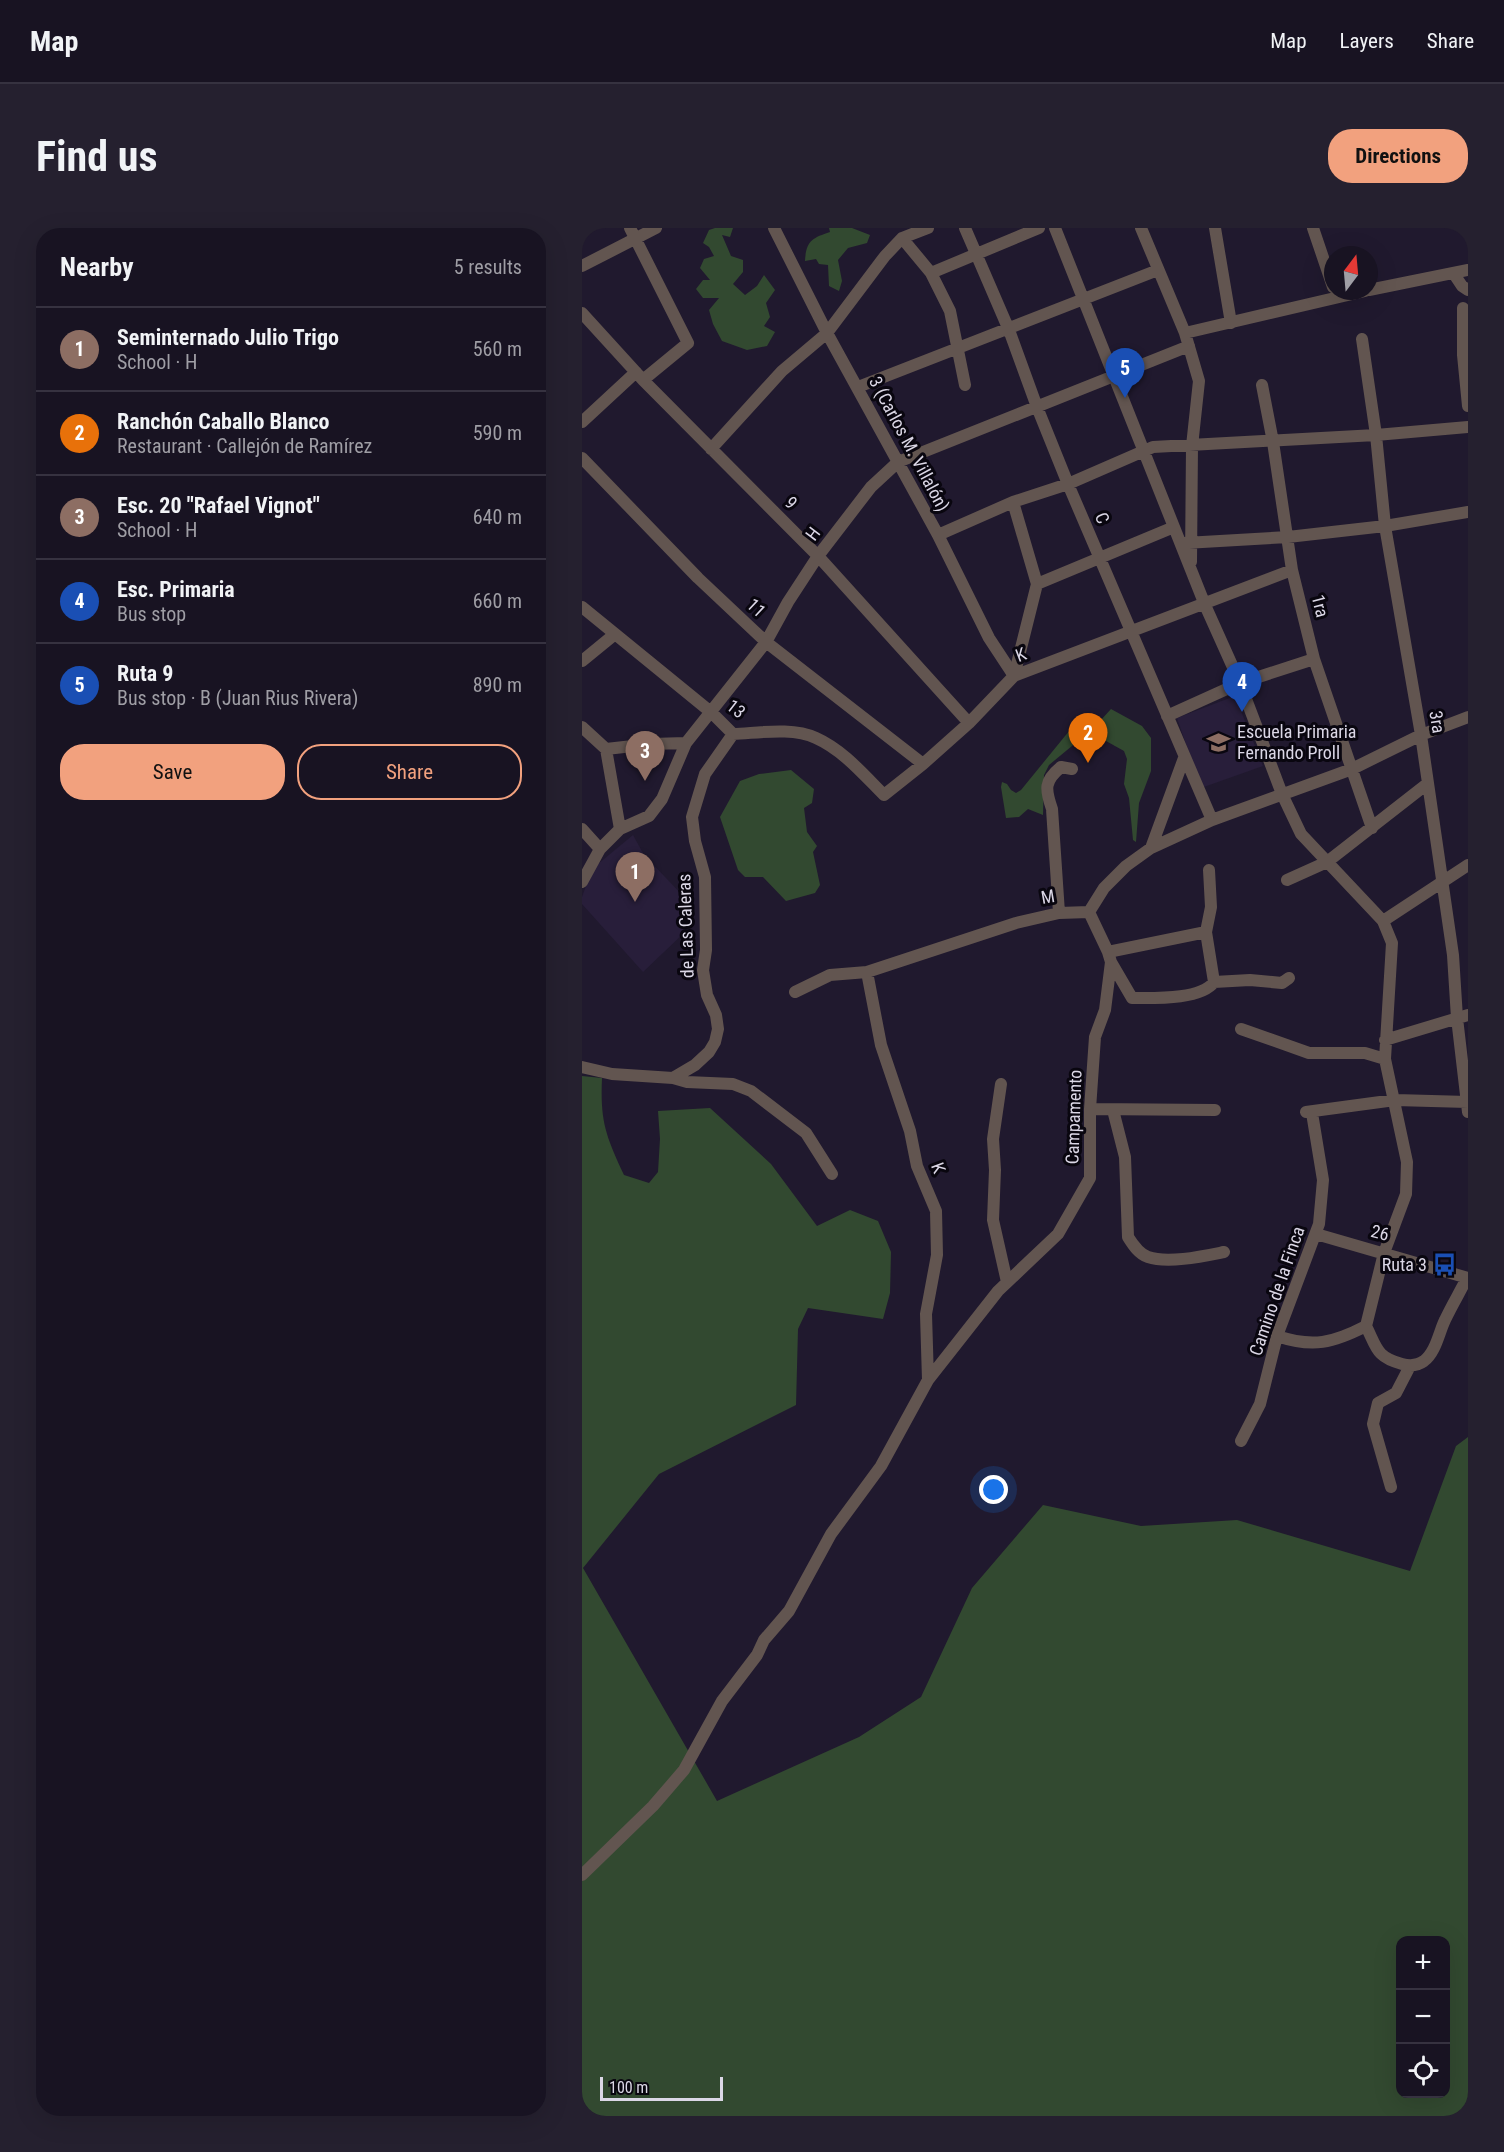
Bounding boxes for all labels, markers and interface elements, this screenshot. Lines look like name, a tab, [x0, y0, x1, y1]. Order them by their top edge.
text: Map	[30, 25, 78, 58]
text: Map	[1270, 29, 1307, 53]
text: Layers	[1340, 29, 1394, 53]
text: Share	[1427, 29, 1474, 53]
button: Directions	[1328, 129, 1468, 183]
text: Find us	[36, 132, 157, 181]
north arrow	[1324, 246, 1378, 300]
text: Nearby	[60, 252, 134, 282]
text: 5 results	[454, 255, 522, 279]
text: Seminternado Julio Trigo	[117, 325, 339, 350]
text: 1	[74, 337, 85, 361]
text: 560 m	[473, 337, 522, 361]
pin: 5	[1106, 348, 1144, 398]
text: School · H	[117, 350, 197, 374]
street label: 3 (Carlos M. Villalón)	[864, 373, 954, 515]
text: Ranchón Caballo Blanco	[117, 409, 330, 434]
text: 2	[74, 421, 85, 445]
text: 590 m	[473, 421, 522, 445]
text: Restaurant · Callejón de Ramírez	[117, 434, 372, 458]
street label: 9	[781, 492, 802, 513]
text: Esc. 20 "Rafael Vignot"	[117, 493, 320, 518]
text: 3	[74, 505, 85, 529]
text: 640 m	[473, 505, 522, 529]
street label: C	[1091, 509, 1114, 527]
text: School · H	[117, 518, 197, 542]
street label: H	[801, 523, 824, 544]
text: Esc. Primaria	[117, 577, 235, 602]
text: 4	[74, 589, 85, 613]
text: 660 m	[473, 589, 522, 613]
street label: 1ra	[1308, 592, 1333, 619]
street label: 11	[743, 594, 770, 621]
text: Bus stop	[117, 602, 186, 626]
street label: K	[1012, 643, 1029, 666]
text: Ruta 9	[117, 661, 173, 686]
pin: 4	[1222, 662, 1262, 712]
text: 5	[74, 673, 85, 697]
text: 890 m	[473, 673, 522, 697]
text: Bus stop · B (Juan Rius Rivera)	[117, 686, 358, 710]
street label: 13	[723, 695, 750, 722]
street label: 3ra	[1425, 709, 1450, 735]
pin: 2	[1068, 714, 1108, 763]
place label: Escuela Primaria Fernando Proll	[1237, 721, 1357, 763]
school or university icon: Escuela Primaria Fernando Proll	[1206, 729, 1232, 755]
pin: 3	[626, 732, 664, 781]
button: Save	[60, 744, 285, 800]
button: Share	[297, 744, 522, 800]
pin: 1	[616, 852, 654, 902]
street label: de Las Caleras	[673, 873, 698, 979]
street label: M	[1039, 885, 1056, 908]
street label: Campamento	[1061, 1069, 1086, 1165]
street label: K	[927, 1159, 950, 1176]
street label: 26	[1369, 1220, 1391, 1245]
street label: Camino de la Finca	[1245, 1223, 1308, 1358]
bus stop icon: Ruta 3	[1432, 1252, 1458, 1278]
place label: Ruta 3	[1382, 1254, 1427, 1275]
your location	[979, 1475, 1008, 1504]
map controls	[1396, 1936, 1450, 2098]
button: +	[1396, 1936, 1450, 1990]
button: −	[1396, 1990, 1450, 2044]
button: locate	[1396, 2044, 1450, 2098]
scale bar	[600, 2074, 723, 2102]
text: 100 m	[609, 2078, 648, 2097]

